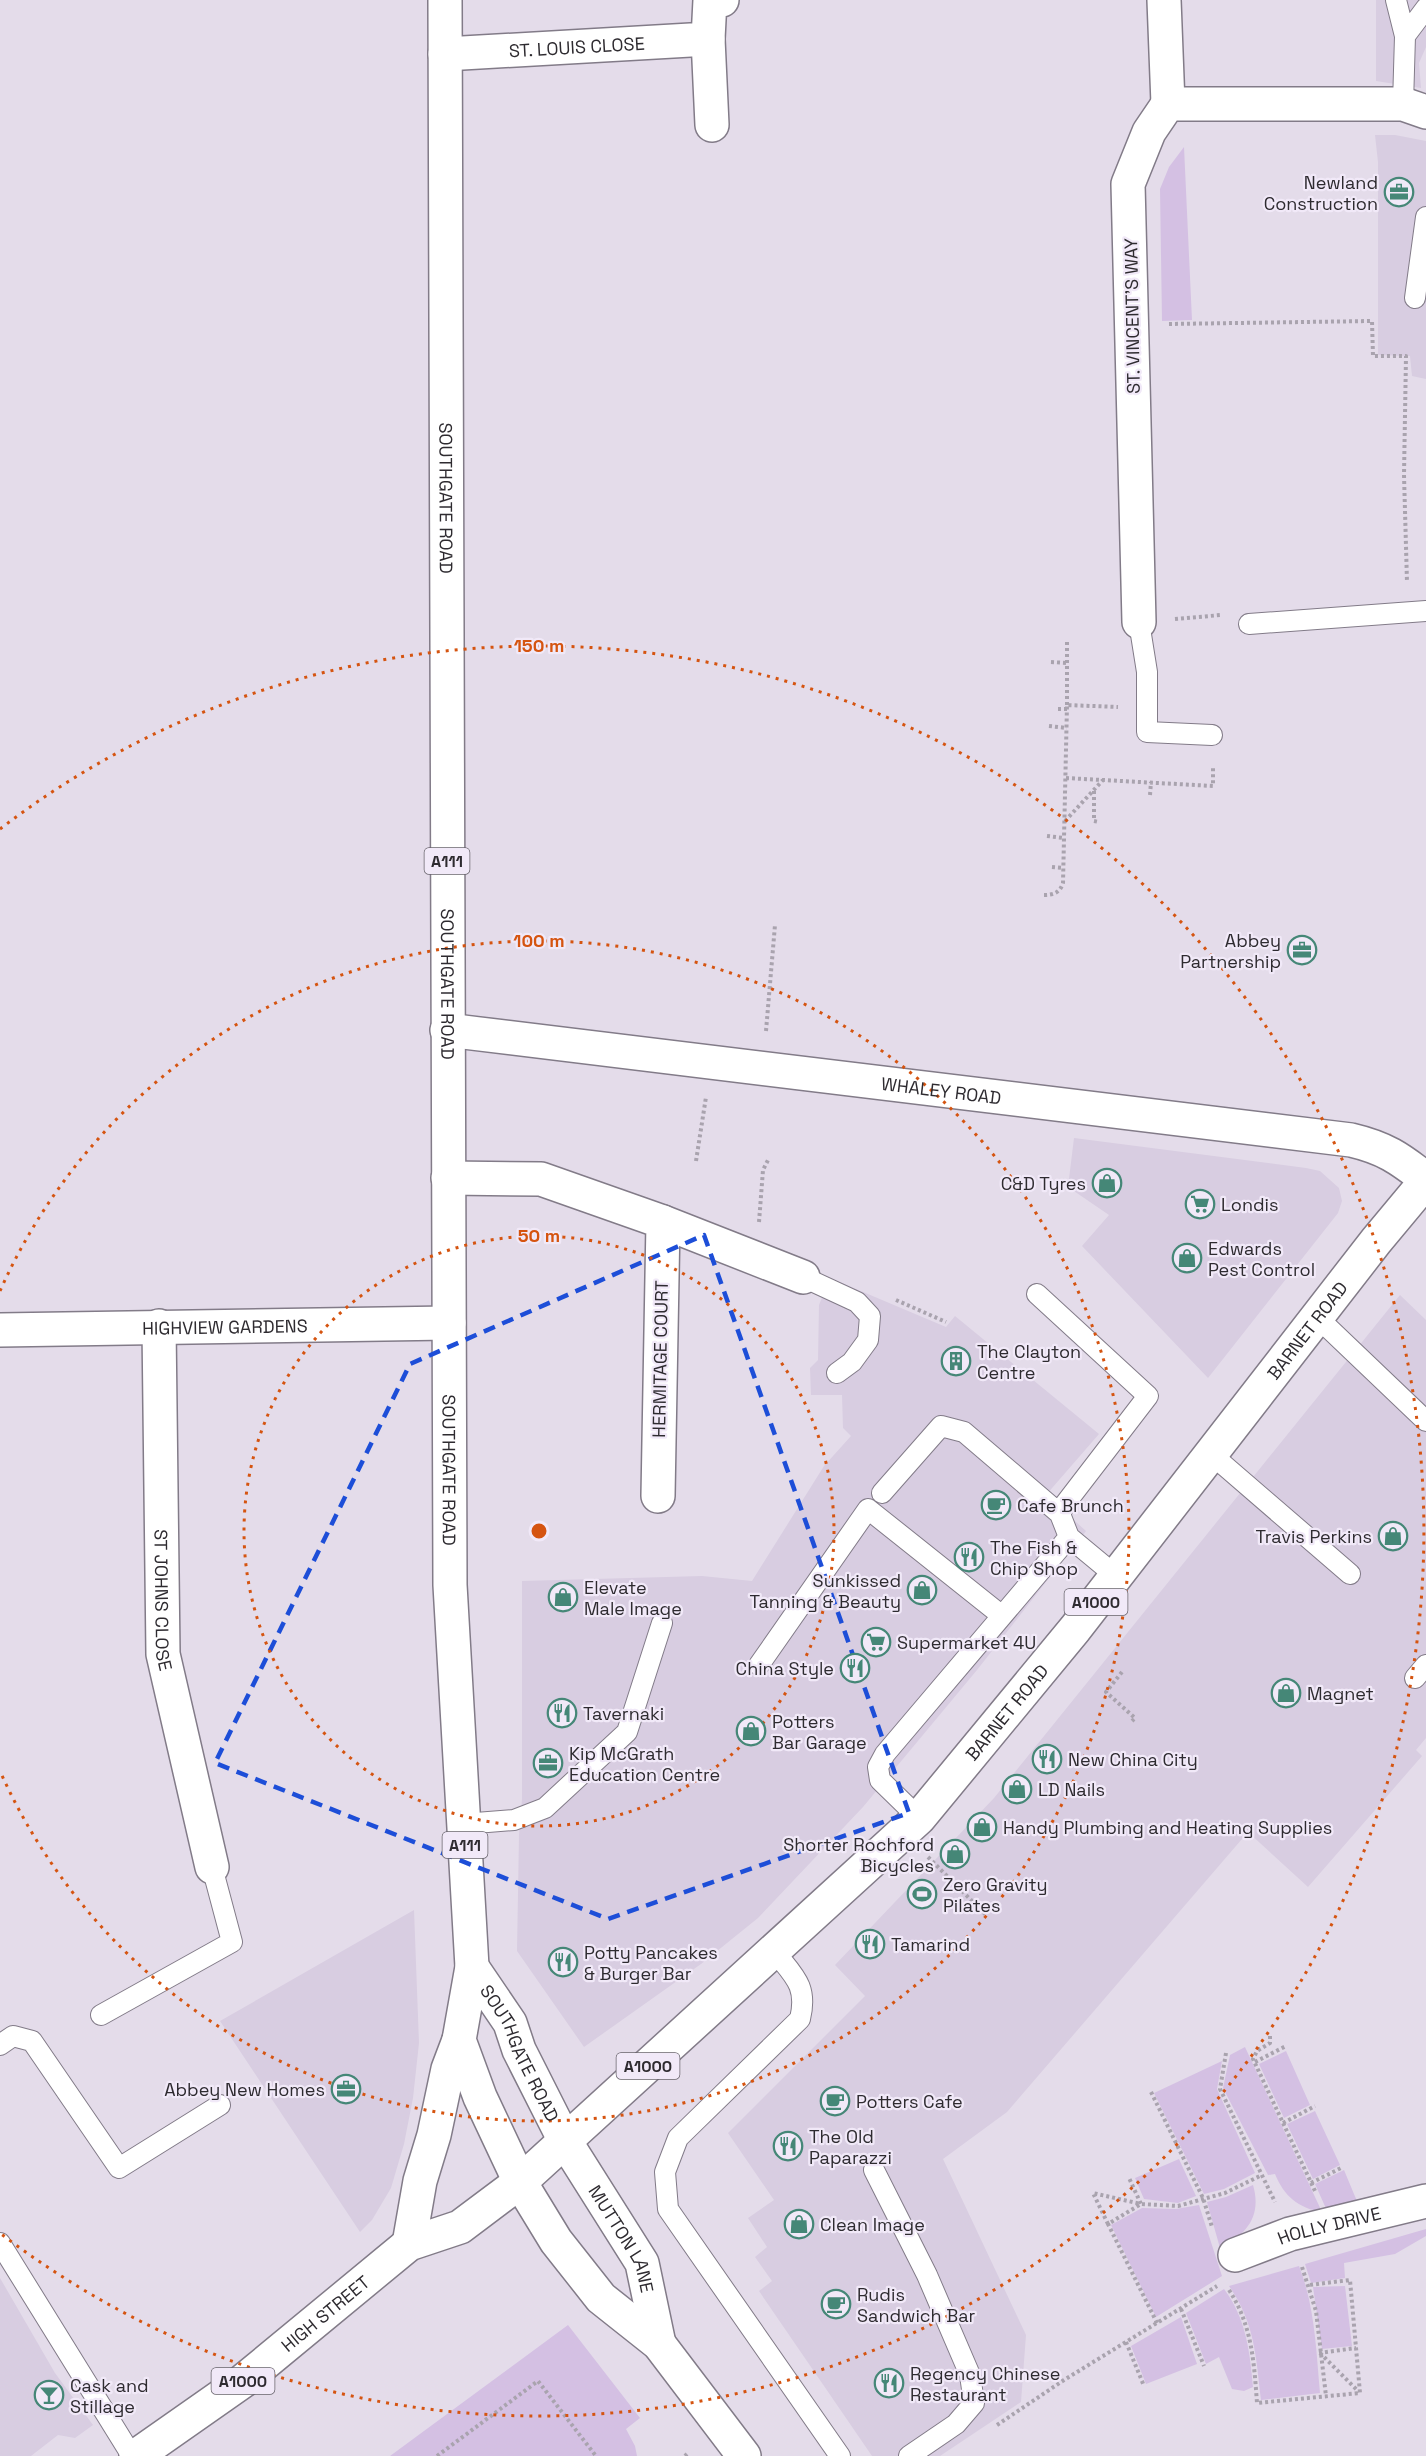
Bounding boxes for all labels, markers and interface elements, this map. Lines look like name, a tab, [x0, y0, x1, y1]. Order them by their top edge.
street label: ST. LOUIS CLOSE	[508, 31, 645, 62]
place label: Newland Construction	[1264, 171, 1378, 215]
office icon: Newland Construction	[1383, 176, 1415, 208]
street label: ST. VINCENT'S WAY	[1119, 238, 1145, 394]
street label: SOUTHGATE ROAD	[435, 422, 458, 574]
text: 150 m	[514, 634, 564, 657]
road number: A111	[424, 848, 470, 874]
street label: SOUTHGATE ROAD	[436, 908, 460, 1060]
text: 100 m	[513, 929, 565, 952]
place label: Abbey Partnership	[1180, 929, 1281, 973]
office icon: Abbey Partnership	[1286, 934, 1318, 966]
street label: WHALEY ROAD	[880, 1071, 1003, 1109]
shop icon: C&D Tyres	[1091, 1167, 1123, 1199]
place label: C&D Tyres	[1001, 1172, 1086, 1195]
supermarket icon: Londis	[1184, 1188, 1216, 1220]
place label: Londis	[1221, 1193, 1278, 1216]
text: 50 m	[518, 1224, 560, 1247]
place label: Edwards Pest Control	[1208, 1237, 1315, 1281]
shop icon: Edwards Pest Control	[1171, 1242, 1203, 1274]
street label: BARNET ROAD	[1262, 1277, 1352, 1384]
street label: HERMITAGE COURT	[647, 1280, 673, 1438]
street label: HIGHVIEW GARDENS	[142, 1314, 308, 1339]
place label: The Clayton Centre	[977, 1340, 1081, 1384]
building icon: The Clayton Centre	[940, 1345, 972, 1377]
street label: SOUTHGATE ROAD	[438, 1394, 461, 1546]
cafe icon: Cafe Brunch	[980, 1489, 1012, 1521]
place label: Cafe Brunch	[1017, 1494, 1124, 1517]
shop icon: Travis Perkins	[1377, 1520, 1409, 1552]
centre of rings	[529, 1521, 549, 1541]
place label: Travis Perkins	[1256, 1525, 1372, 1548]
street label: ST JOHNS CLOSE	[150, 1529, 178, 1673]
place label: The Fish & Chip Shop	[990, 1536, 1078, 1580]
restaurant icon: The Fish & Chip Shop	[953, 1541, 985, 1573]
place label: Sunkissed Tanning & Beauty	[749, 1569, 901, 1613]
shop icon: Sunkissed Tanning & Beauty	[906, 1574, 938, 1606]
place label: Elevate Male Image	[584, 1576, 682, 1620]
shop icon: Elevate Male Image	[547, 1581, 579, 1613]
road number: A1000	[1064, 1589, 1128, 1615]
supermarket icon: Supermarket 4U	[860, 1626, 892, 1658]
place label: Supermarket 4U	[897, 1631, 1036, 1654]
restaurant icon: China Style	[839, 1652, 871, 1684]
place label: China Style	[736, 1657, 834, 1680]
street label: BARNET ROAD	[960, 1659, 1053, 1765]
shop icon: Magnet	[1270, 1677, 1302, 1709]
place label: Magnet	[1307, 1682, 1374, 1705]
restaurant icon: Tavernaki	[546, 1697, 578, 1729]
place label: Tavernaki	[583, 1702, 664, 1725]
place label: Potters Bar Garage	[772, 1710, 867, 1754]
shop icon: Potters Bar Garage	[735, 1715, 767, 1747]
place label: Kip McGrath Education Centre	[569, 1742, 720, 1786]
restaurant icon: New China City	[1031, 1743, 1063, 1775]
office icon: Kip McGrath Education Centre	[532, 1747, 564, 1779]
place label: New China City	[1068, 1748, 1198, 1771]
shop icon: LD Nails	[1001, 1773, 1033, 1805]
place label: LD Nails	[1038, 1778, 1105, 1801]
shop icon: Handy Plumbing and Heating Supplies	[966, 1811, 998, 1843]
place label: Handy Plumbing and Heating Supplies	[1003, 1816, 1332, 1839]
road number: A111	[442, 1832, 488, 1858]
place label: Shorter Rochford Bicycles	[783, 1833, 934, 1877]
shop icon: Shorter Rochford Bicycles	[939, 1838, 971, 1870]
place label: Zero Gravity Pilates	[943, 1873, 1048, 1917]
sports icon: Zero Gravity Pilates	[906, 1878, 938, 1910]
restaurant icon: Tamarind	[854, 1928, 886, 1960]
place label: Tamarind	[891, 1933, 970, 1956]
place label: Potty Pancakes & Burger Bar	[584, 1941, 718, 1985]
restaurant icon: Potty Pancakes & Burger Bar	[547, 1946, 579, 1978]
street label: SOUTHGATE ROAD	[476, 1980, 565, 2125]
road number: A1000	[616, 2053, 680, 2079]
office icon: Abbey New Homes	[330, 2073, 362, 2105]
place label: Abbey New Homes	[164, 2078, 325, 2101]
cafe icon: Potters Cafe	[819, 2085, 851, 2117]
place label: Potters Cafe	[856, 2090, 963, 2113]
place label: The Old Paparazzi	[809, 2125, 892, 2169]
restaurant icon: The Old Paparazzi	[772, 2130, 804, 2162]
street label: MUTTON LANE	[584, 2180, 659, 2295]
street label: HOLLY DRIVE	[1274, 2201, 1383, 2249]
shop icon: Clean Image	[783, 2208, 815, 2240]
place label: Clean Image	[820, 2213, 925, 2236]
street label: HIGH STREET	[276, 2270, 374, 2357]
place label: Rudis Sandwich Bar	[857, 2283, 976, 2327]
cafe icon: Rudis Sandwich Bar	[820, 2288, 852, 2320]
place label: Regency Chinese Restaurant	[910, 2362, 1061, 2406]
restaurant icon: Regency Chinese Restaurant	[873, 2367, 905, 2399]
road number: A1000	[212, 2368, 274, 2394]
place label: Cask and Stillage	[70, 2374, 149, 2418]
bar icon: Cask and Stillage	[33, 2379, 65, 2411]

